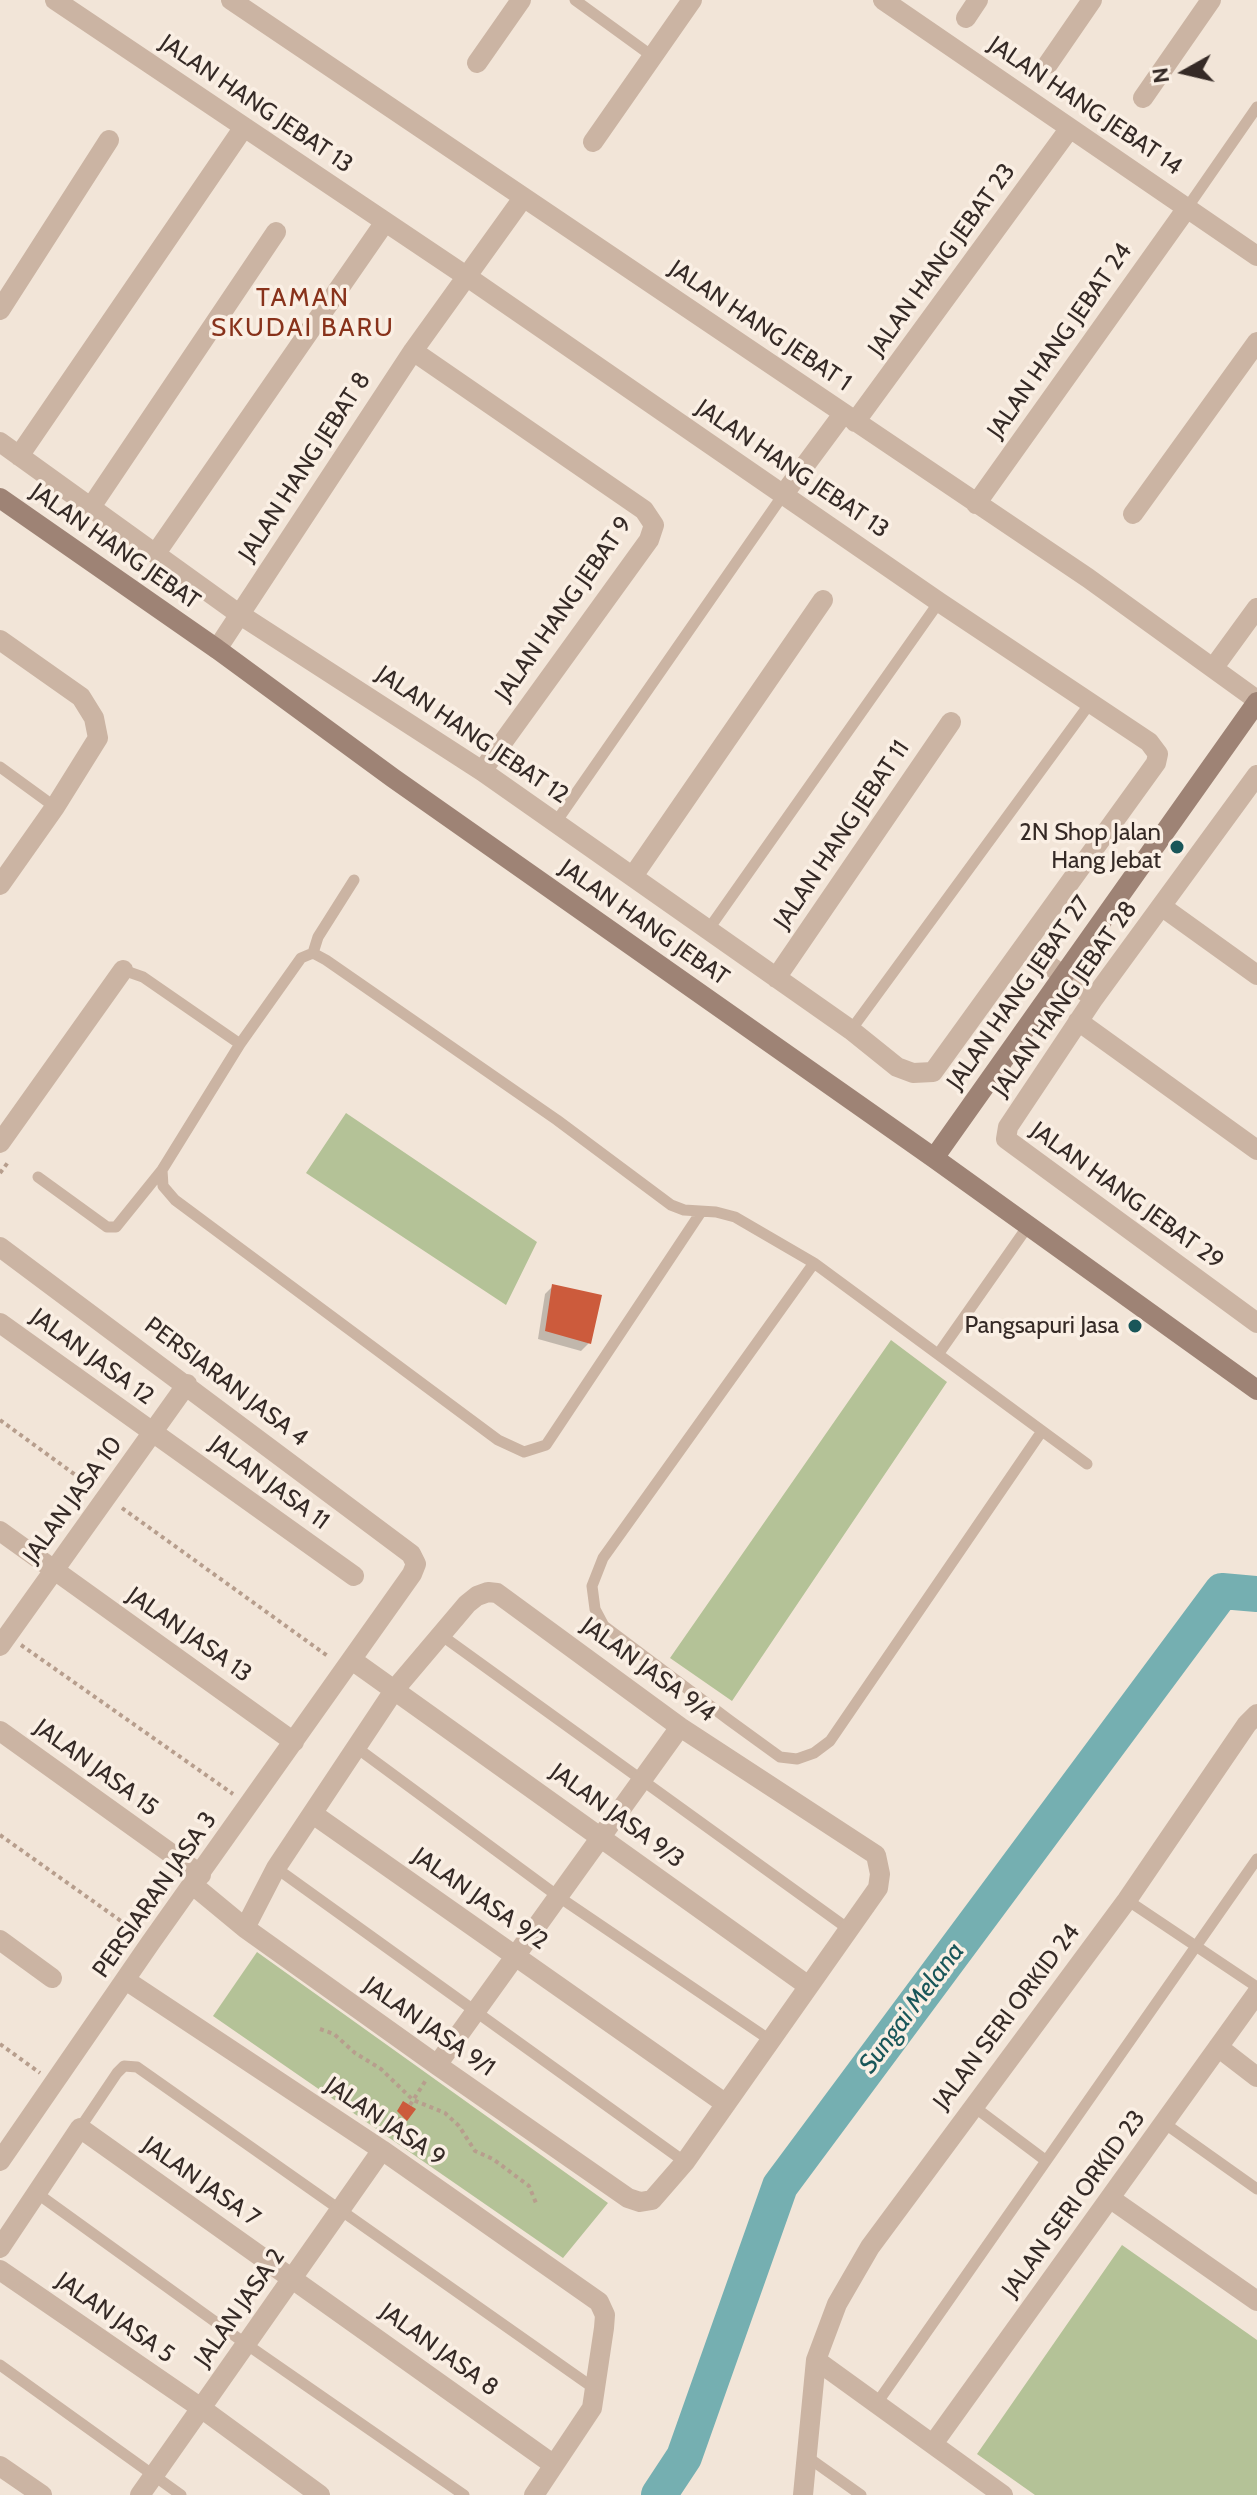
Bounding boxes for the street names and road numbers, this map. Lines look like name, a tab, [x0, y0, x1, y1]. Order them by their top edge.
street label: JALAN HANG JEBAT 13	[154, 29, 358, 179]
street label: JALAN HANG JEBAT 14	[983, 31, 1187, 181]
street label: JALAN HANG JEBAT 23	[862, 158, 1022, 362]
street label: JALAN HANG JEBAT 24	[982, 238, 1138, 444]
street label: JALAN HANG JEBAT 1	[663, 254, 857, 398]
street label: JALAN HANG JEBAT 8	[233, 367, 377, 567]
street label: JALAN HANG JEBAT 13	[690, 394, 894, 544]
street label: JALAN HANG JEBAT	[25, 478, 205, 616]
street label: JALAN HANG JEBAT 9	[489, 511, 639, 707]
street label: JALAN HANG JEBAT 12	[370, 660, 574, 810]
street label: JALAN HANG JEBAT 11	[768, 735, 916, 935]
street label: JALAN HANG JEBAT	[554, 854, 734, 992]
street label: JALAN HANG JEBAT 27	[941, 890, 1097, 1096]
street label: JALAN HANG JEBAT 28	[986, 895, 1144, 1103]
street label: JALAN HANG JEBAT 29	[1025, 1116, 1229, 1276]
street label: JALAN JASA 12	[25, 1303, 159, 1411]
street label: PERSIARAN JASA 4	[139, 1311, 313, 1453]
street label: JALAN JASA 11	[204, 1430, 334, 1536]
street label: JALAN JASA 10	[17, 1431, 129, 1569]
street label: JALAN JASA 13	[121, 1581, 257, 1689]
street label: JALAN JASA 9/4	[575, 1612, 721, 1728]
street label: JALAN JASA 15	[29, 1713, 163, 1823]
street label: JALAN JASA 9/3	[544, 1758, 690, 1874]
street label: PERSIARAN JASA 3	[87, 1806, 223, 1984]
street label: JALAN JASA 9/2	[407, 1842, 553, 1956]
street label: JALAN SERI ORKID 24	[928, 1918, 1086, 2116]
street label: JALAN JASA 9/1	[358, 1971, 500, 2083]
street label: JALAN JASA 9	[319, 2071, 451, 2173]
street label: JALAN SERI ORKID 23	[996, 2105, 1152, 2303]
street label: JALAN JASA 7	[137, 2131, 265, 2233]
street label: JALAN JASA 2	[189, 2243, 291, 2373]
street label: JALAN JASA 5	[50, 2267, 180, 2369]
street label: JALAN JASA 8	[374, 2297, 504, 2403]

